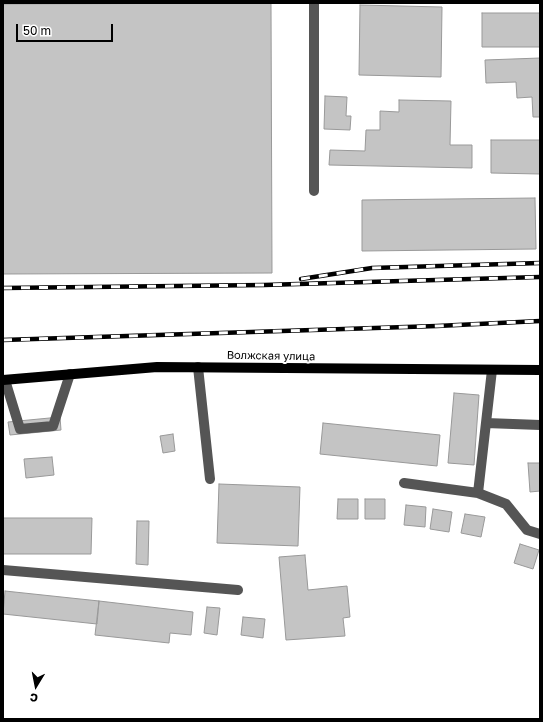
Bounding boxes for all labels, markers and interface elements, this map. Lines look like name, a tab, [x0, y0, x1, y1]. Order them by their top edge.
scale bar	[18, 16, 115, 42]
text: 50 m	[23, 23, 51, 38]
street label: Волжская улица	[227, 349, 315, 363]
north arrow	[16, 666, 56, 706]
text: С	[29, 691, 39, 705]

